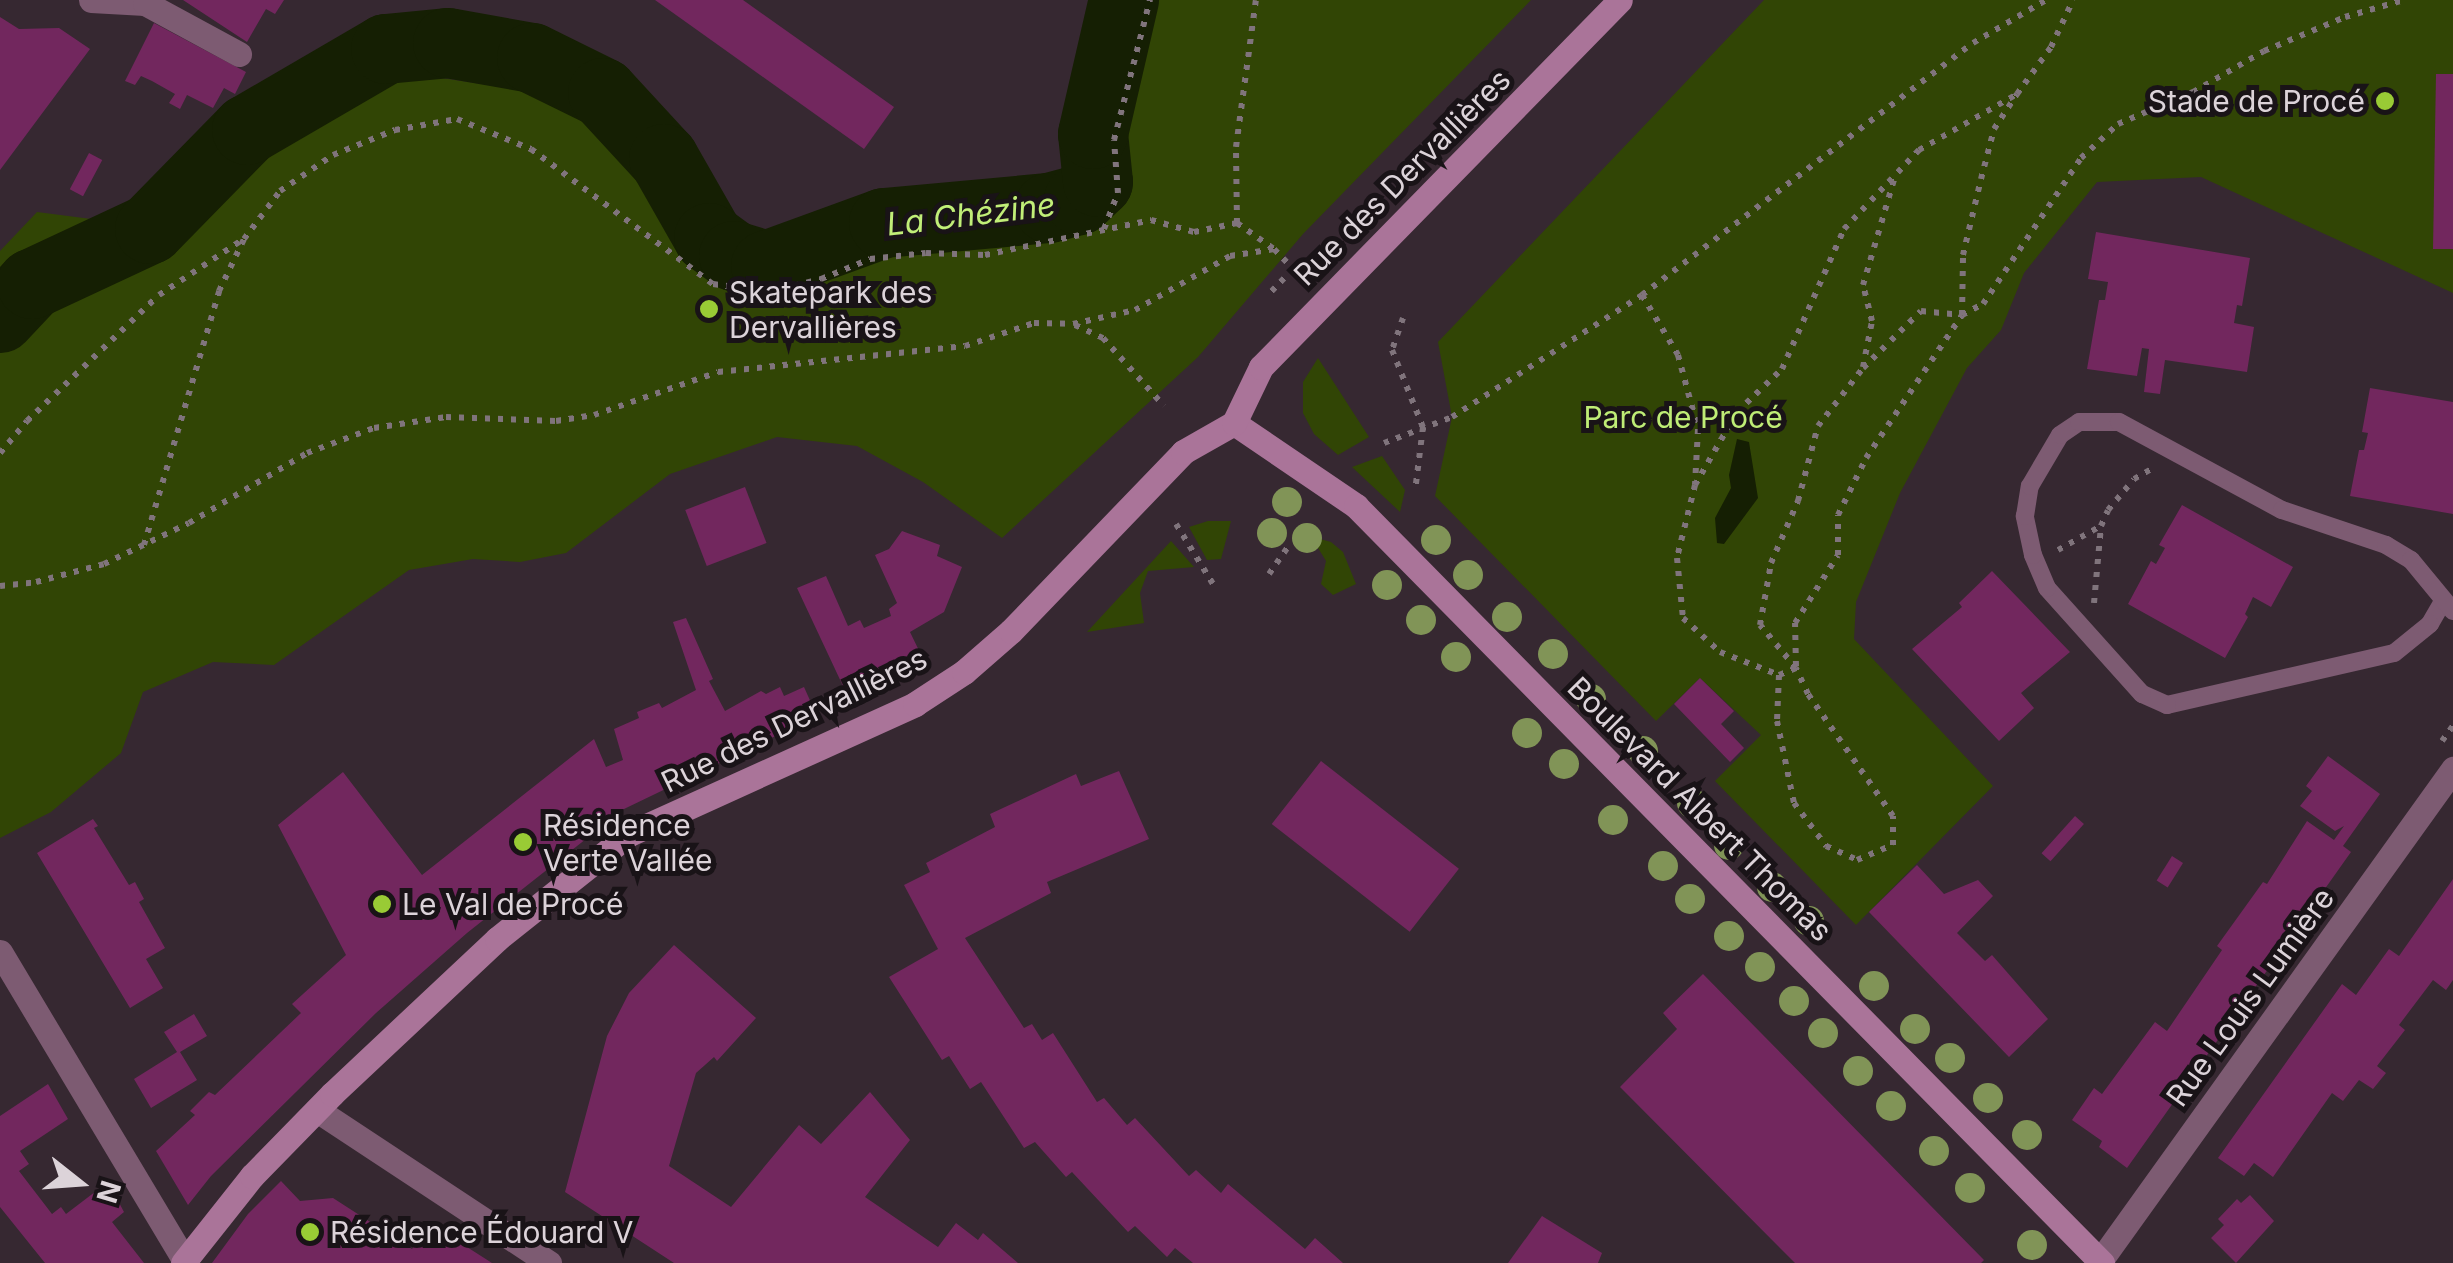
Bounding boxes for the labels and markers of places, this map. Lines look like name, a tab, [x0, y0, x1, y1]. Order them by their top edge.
place label: Stade de Procé	[2148, 83, 2365, 119]
marker: Stade de Procé	[2374, 90, 2396, 112]
place label: Skatepark des Dervallières	[729, 274, 932, 344]
marker: Skatepark des Dervallières	[698, 298, 720, 320]
place label: Résidence Verte Vallée	[543, 807, 712, 878]
marker: Résidence Verte Vallée	[512, 831, 534, 853]
place label: Le Val de Procé	[402, 886, 623, 922]
marker: Le Val de Procé	[371, 893, 393, 915]
place label: Résidence Édouard V	[330, 1214, 633, 1250]
marker: Résidence Édouard V	[299, 1221, 321, 1243]

